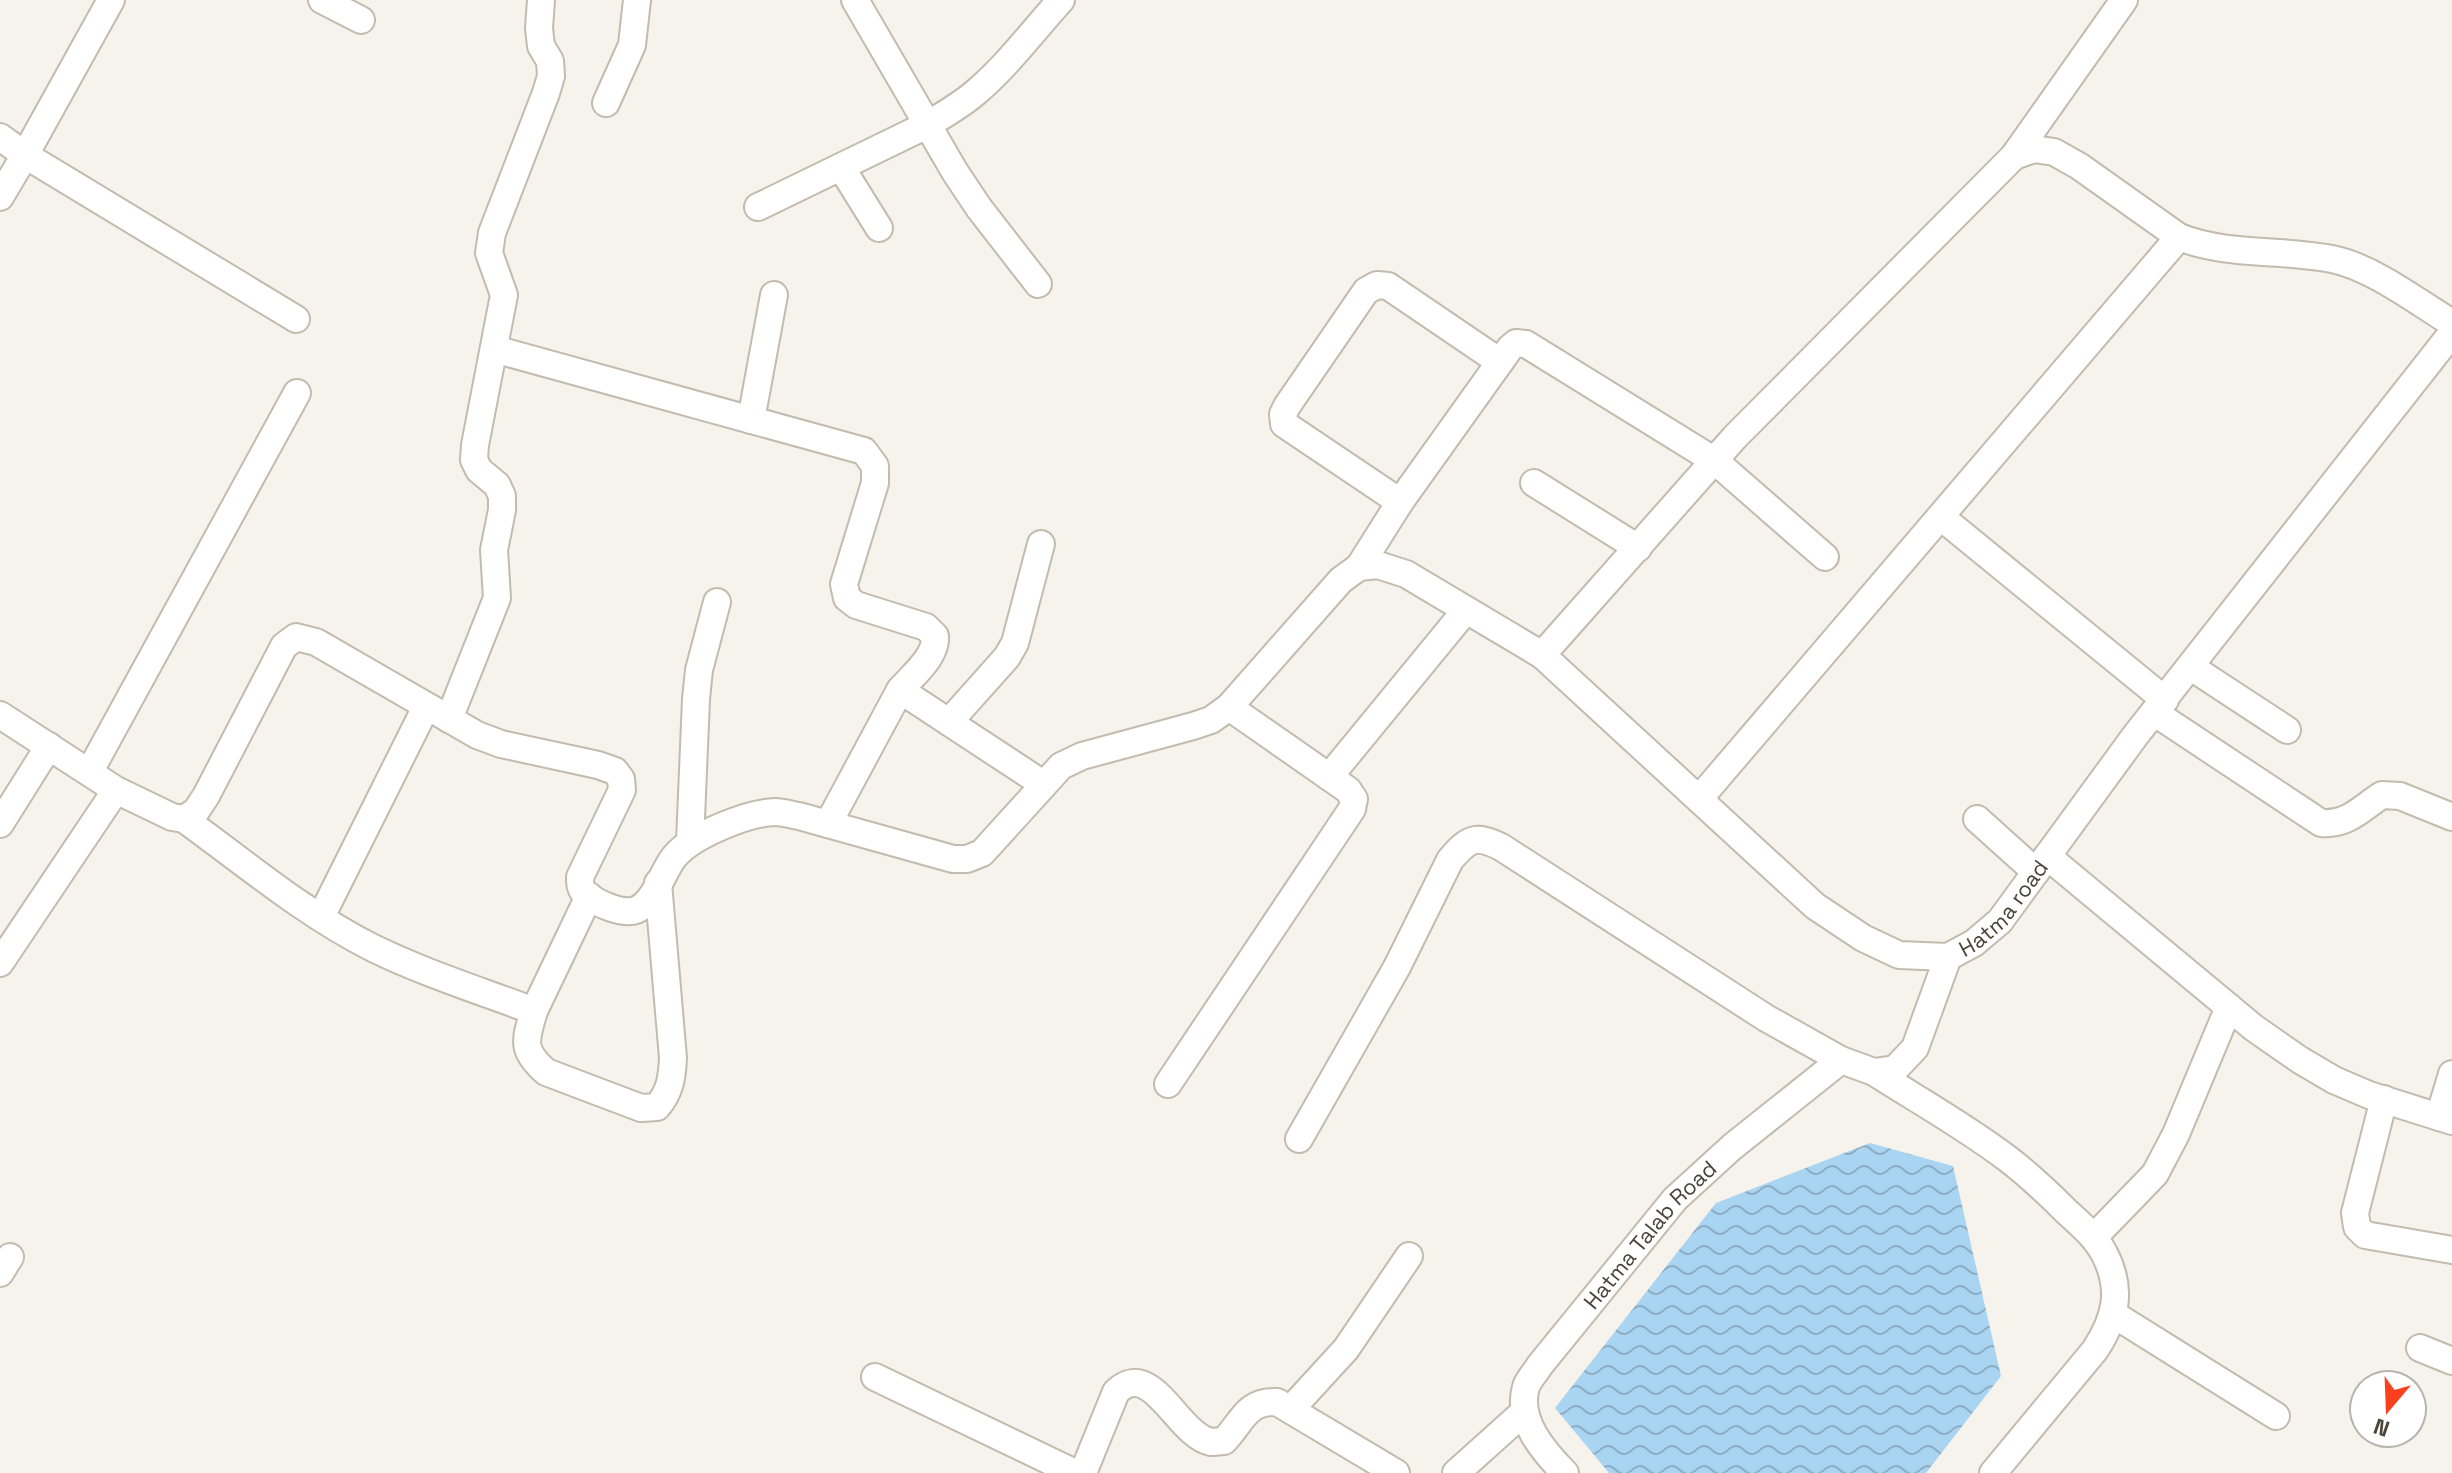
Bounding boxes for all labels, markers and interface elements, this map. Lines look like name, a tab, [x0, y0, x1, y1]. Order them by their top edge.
street label: Hatma road	[1954, 854, 2054, 963]
street label: Hatma Talab Road	[1577, 1154, 1722, 1315]
north arrow	[2348, 1369, 2428, 1449]
text: N	[2370, 1412, 2393, 1444]

